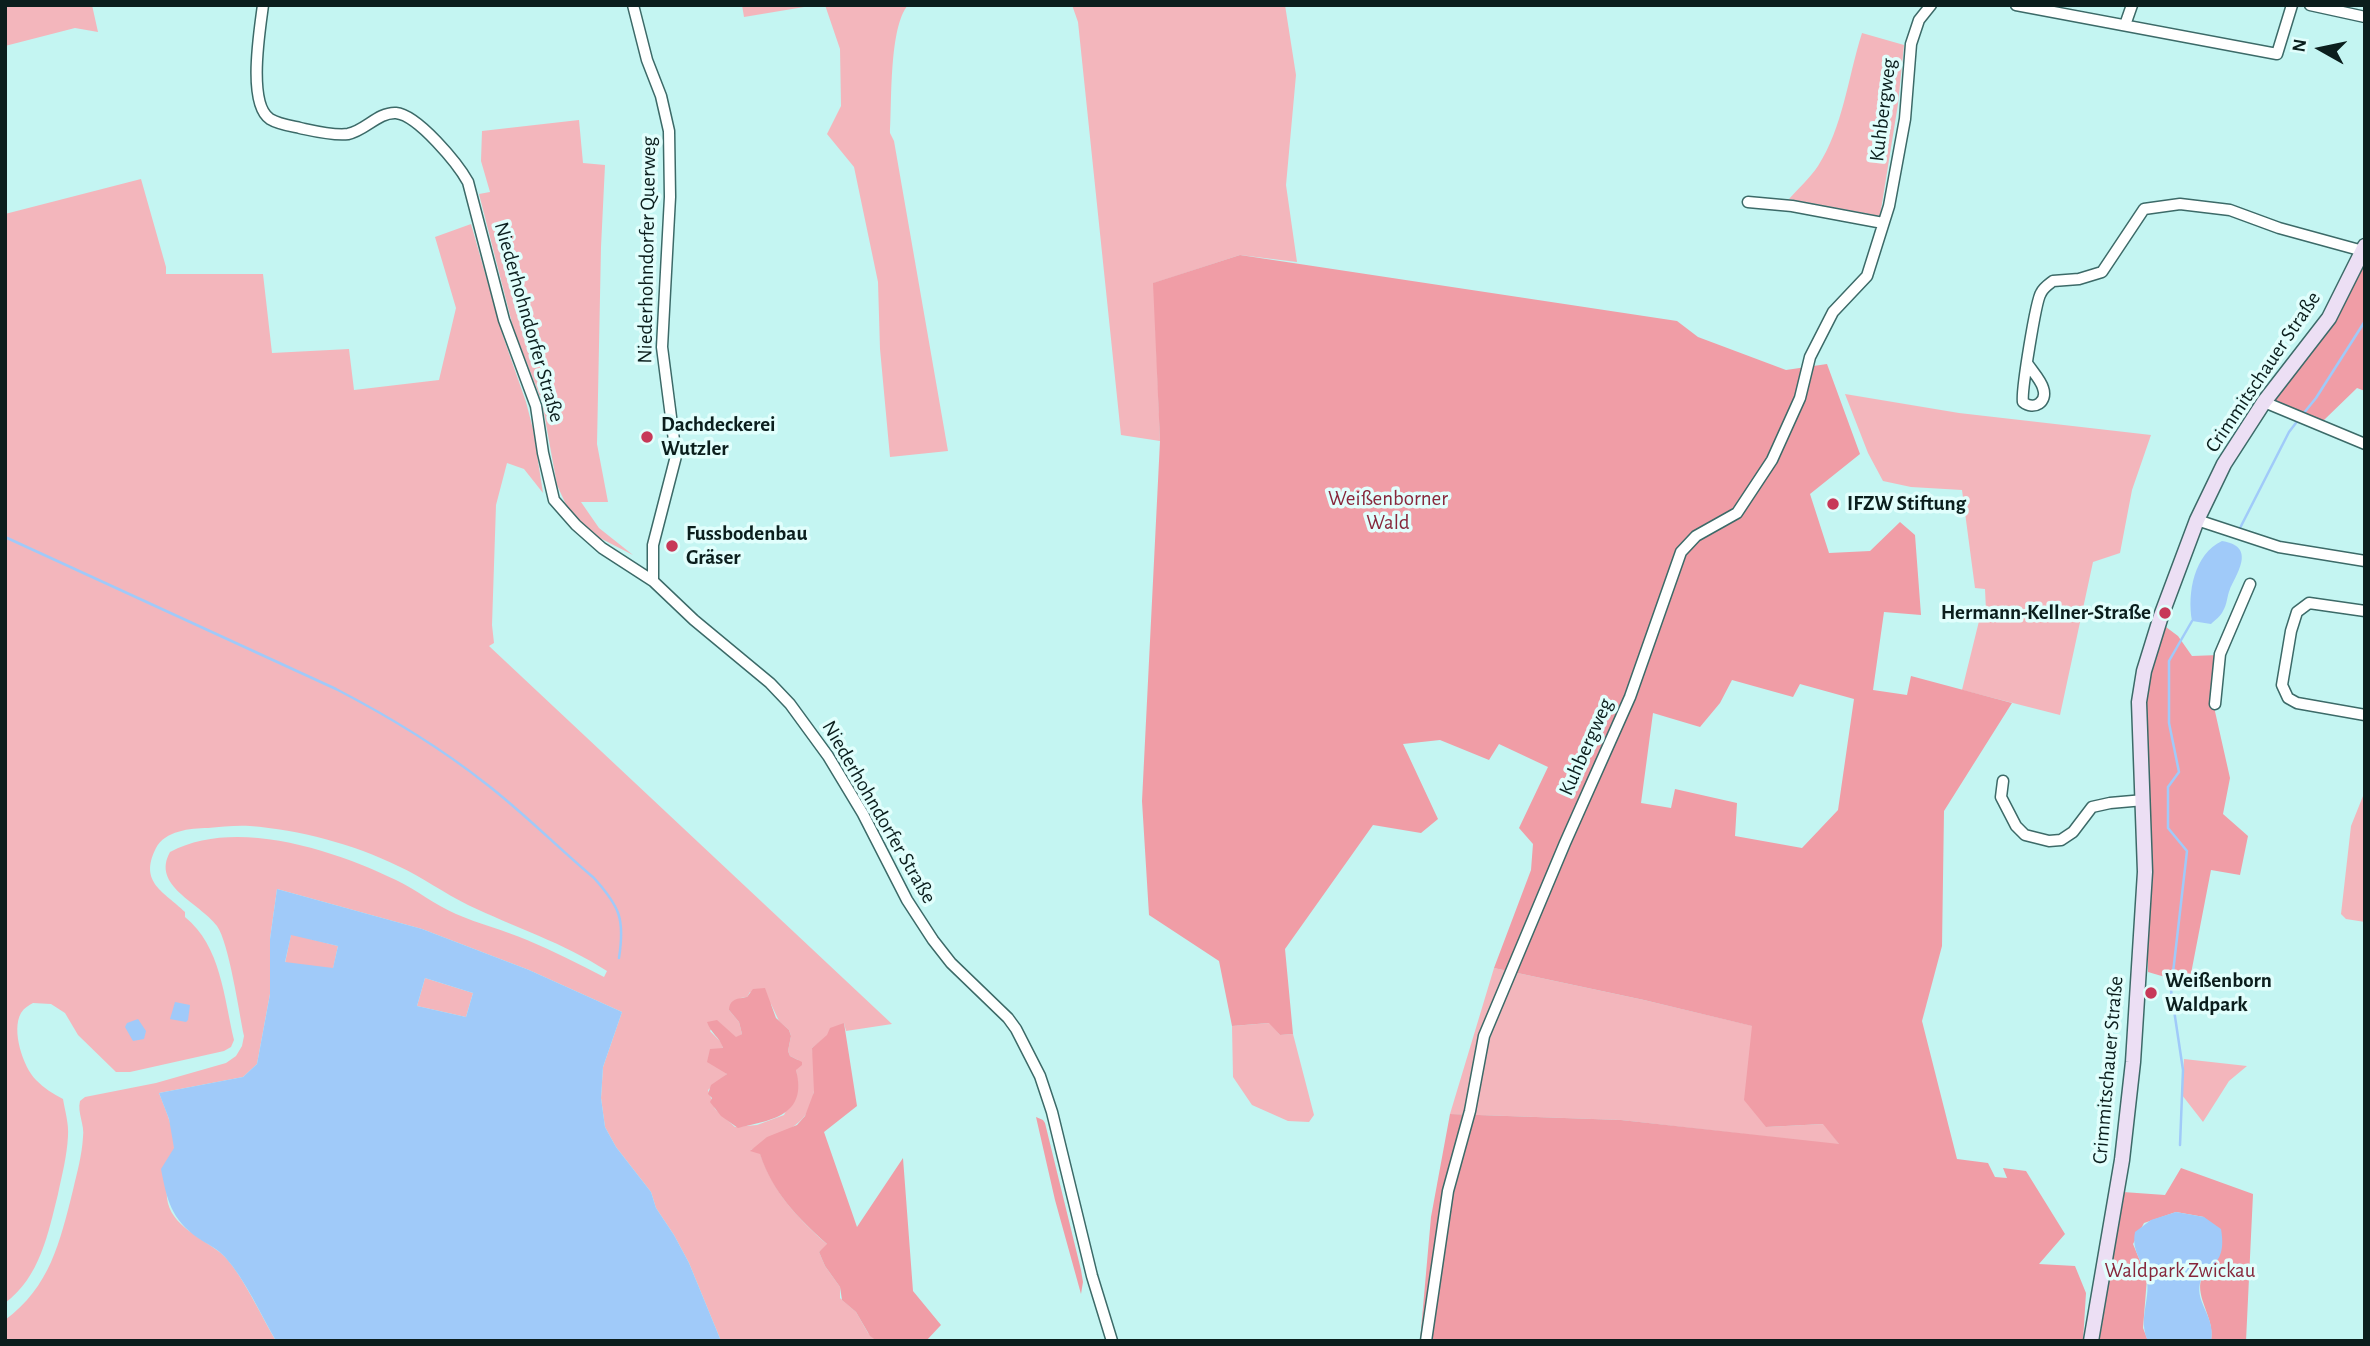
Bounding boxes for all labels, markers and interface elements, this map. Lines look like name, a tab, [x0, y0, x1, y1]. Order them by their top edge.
north arrow	[2286, 14, 2356, 84]
text: N	[2289, 38, 2310, 54]
street label: Kuhbergweg	[1864, 57, 1902, 163]
street label: Niederhohndorfer Querweg	[632, 136, 662, 364]
street label: Niederhohndorfer Straße	[488, 219, 570, 425]
street label: Crimmitschauer Straße	[2200, 287, 2326, 457]
place label: Dachdeckerei Wutzler	[661, 412, 776, 462]
marker: Dachdeckerei Wutzler	[639, 429, 655, 445]
park label: Weißenborner Wald	[1328, 486, 1448, 536]
place label: IFZW Stiftung	[1847, 491, 1966, 517]
marker: IFZW Stiftung	[1825, 496, 1841, 512]
place label: Fussbodenbau Gräser	[686, 521, 807, 571]
marker: Fussbodenbau Gräser	[664, 538, 680, 554]
place label: Hermann-Kellner-Straße	[1941, 600, 2151, 626]
marker: Hermann-Kellner-Straße	[2157, 605, 2173, 621]
street label: Kuhbergweg	[1553, 694, 1619, 800]
street label: Niederhohndorfer Straße	[816, 716, 942, 908]
place label: Weißenborn Waldpark	[2165, 968, 2272, 1018]
street label: Crimmitschauer Straße	[2087, 975, 2129, 1165]
marker: Weißenborn Waldpark	[2143, 985, 2159, 1001]
park label: Waldpark Zwickau	[2105, 1258, 2255, 1284]

